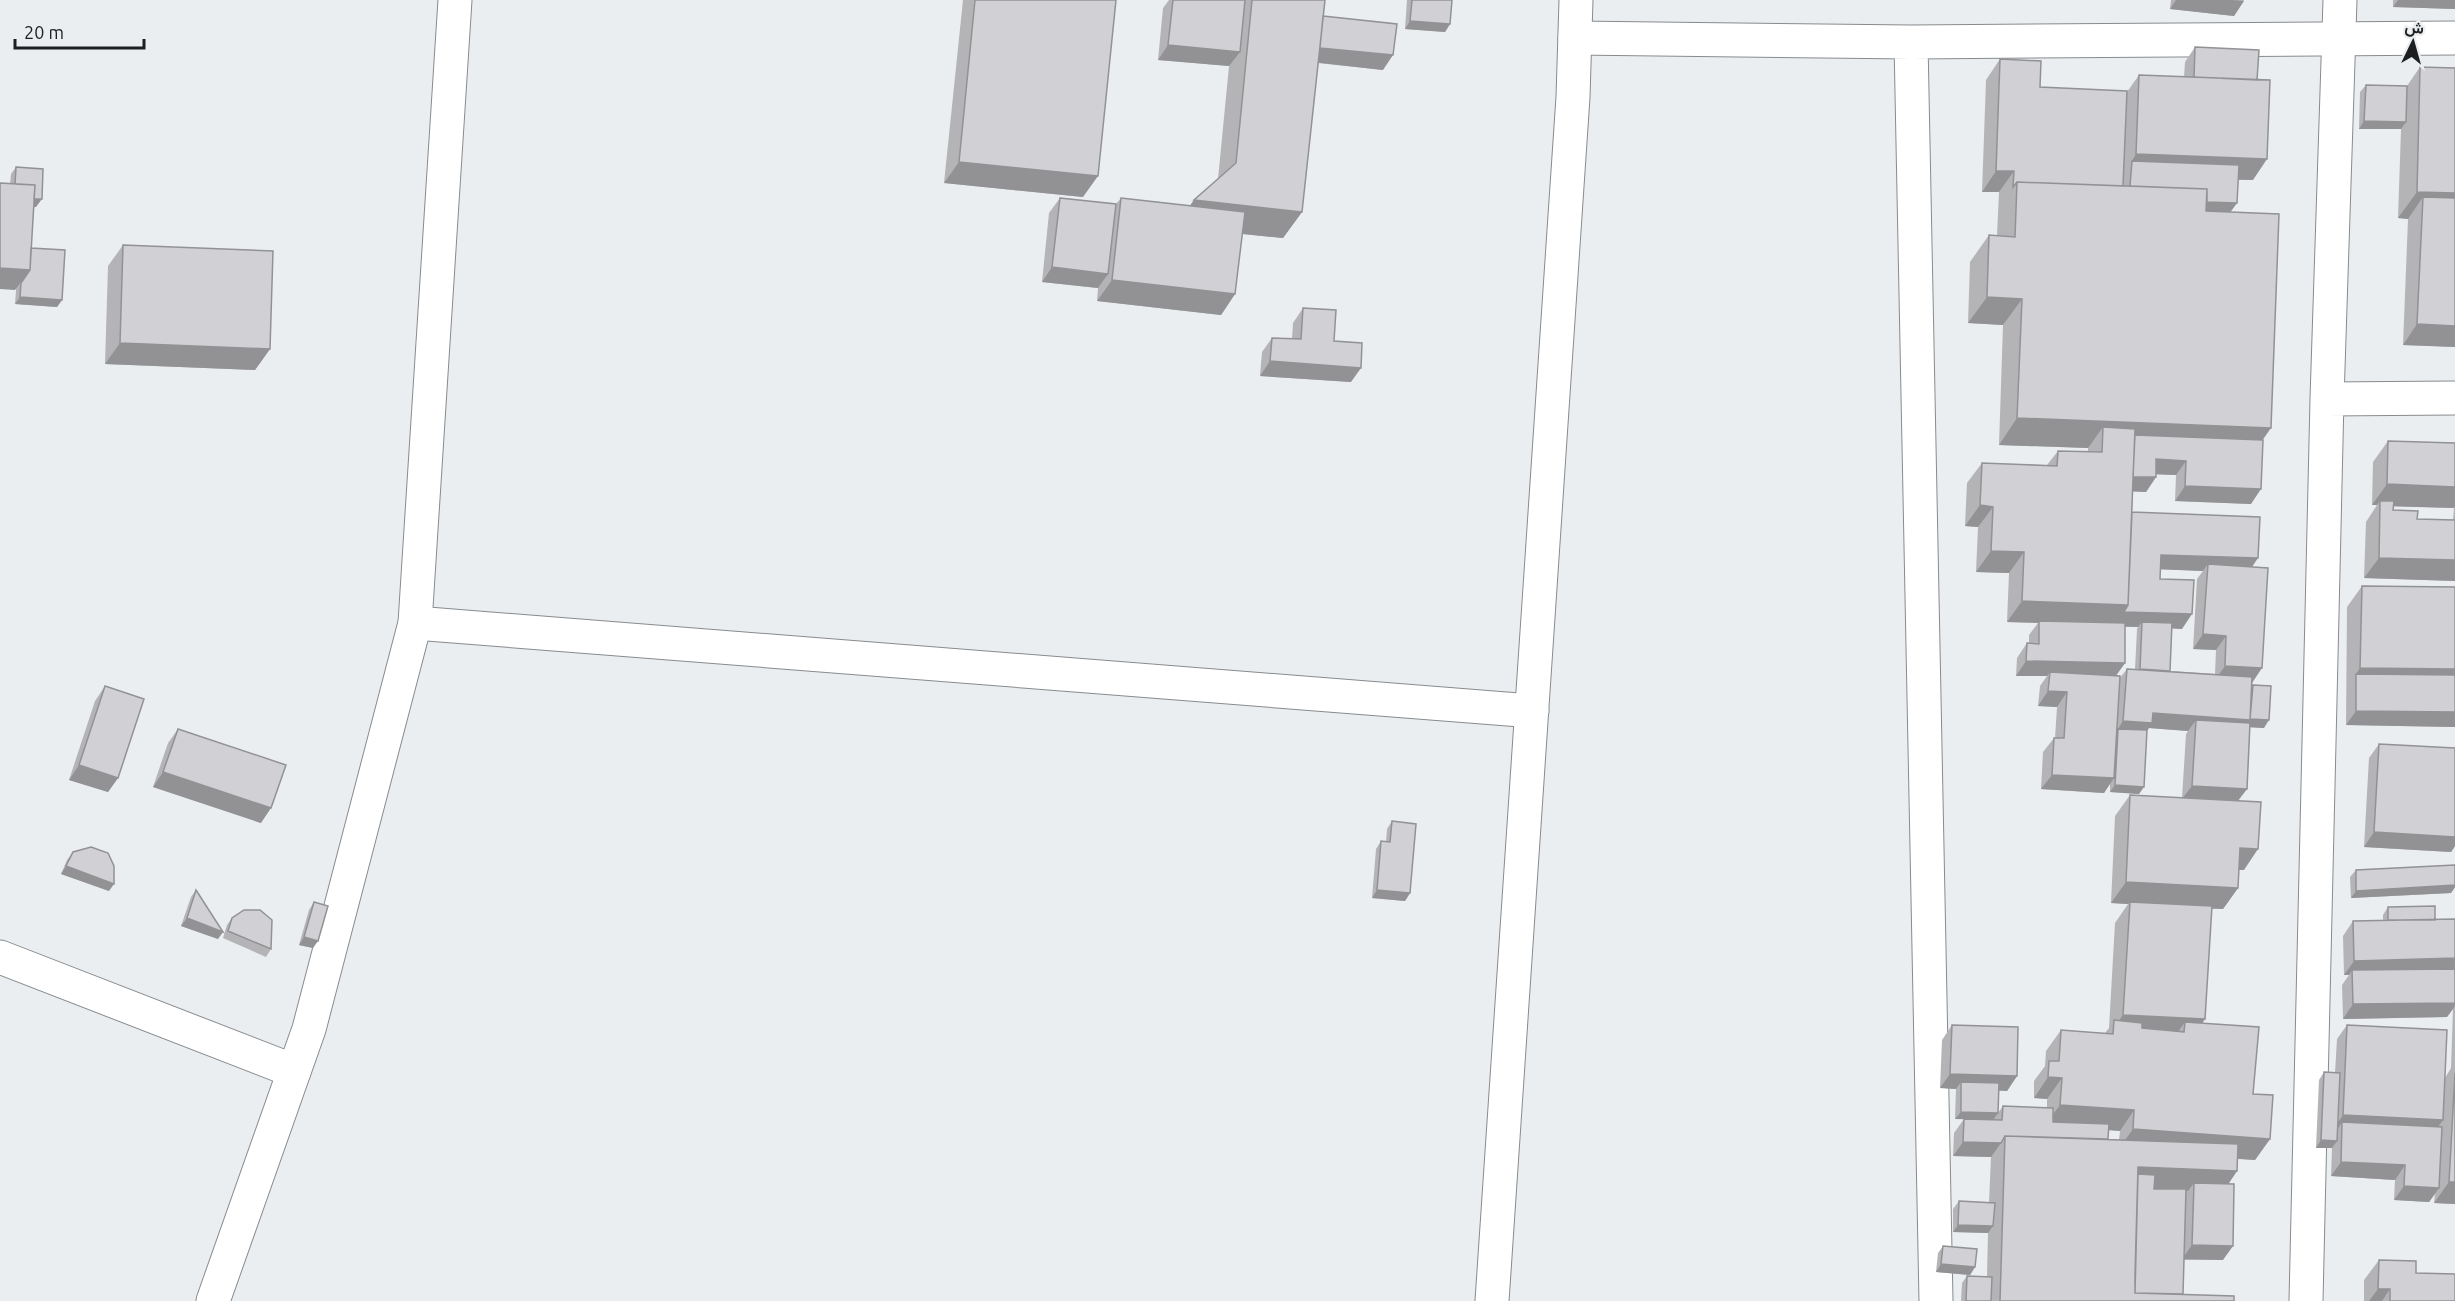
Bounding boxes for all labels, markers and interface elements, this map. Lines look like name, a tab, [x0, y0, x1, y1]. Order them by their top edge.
scale bar	[15, 12, 144, 50]
north arrow	[2383, 12, 2443, 72]
text: ش	[2404, 17, 2425, 38]
text: 20 m	[24, 22, 64, 42]

